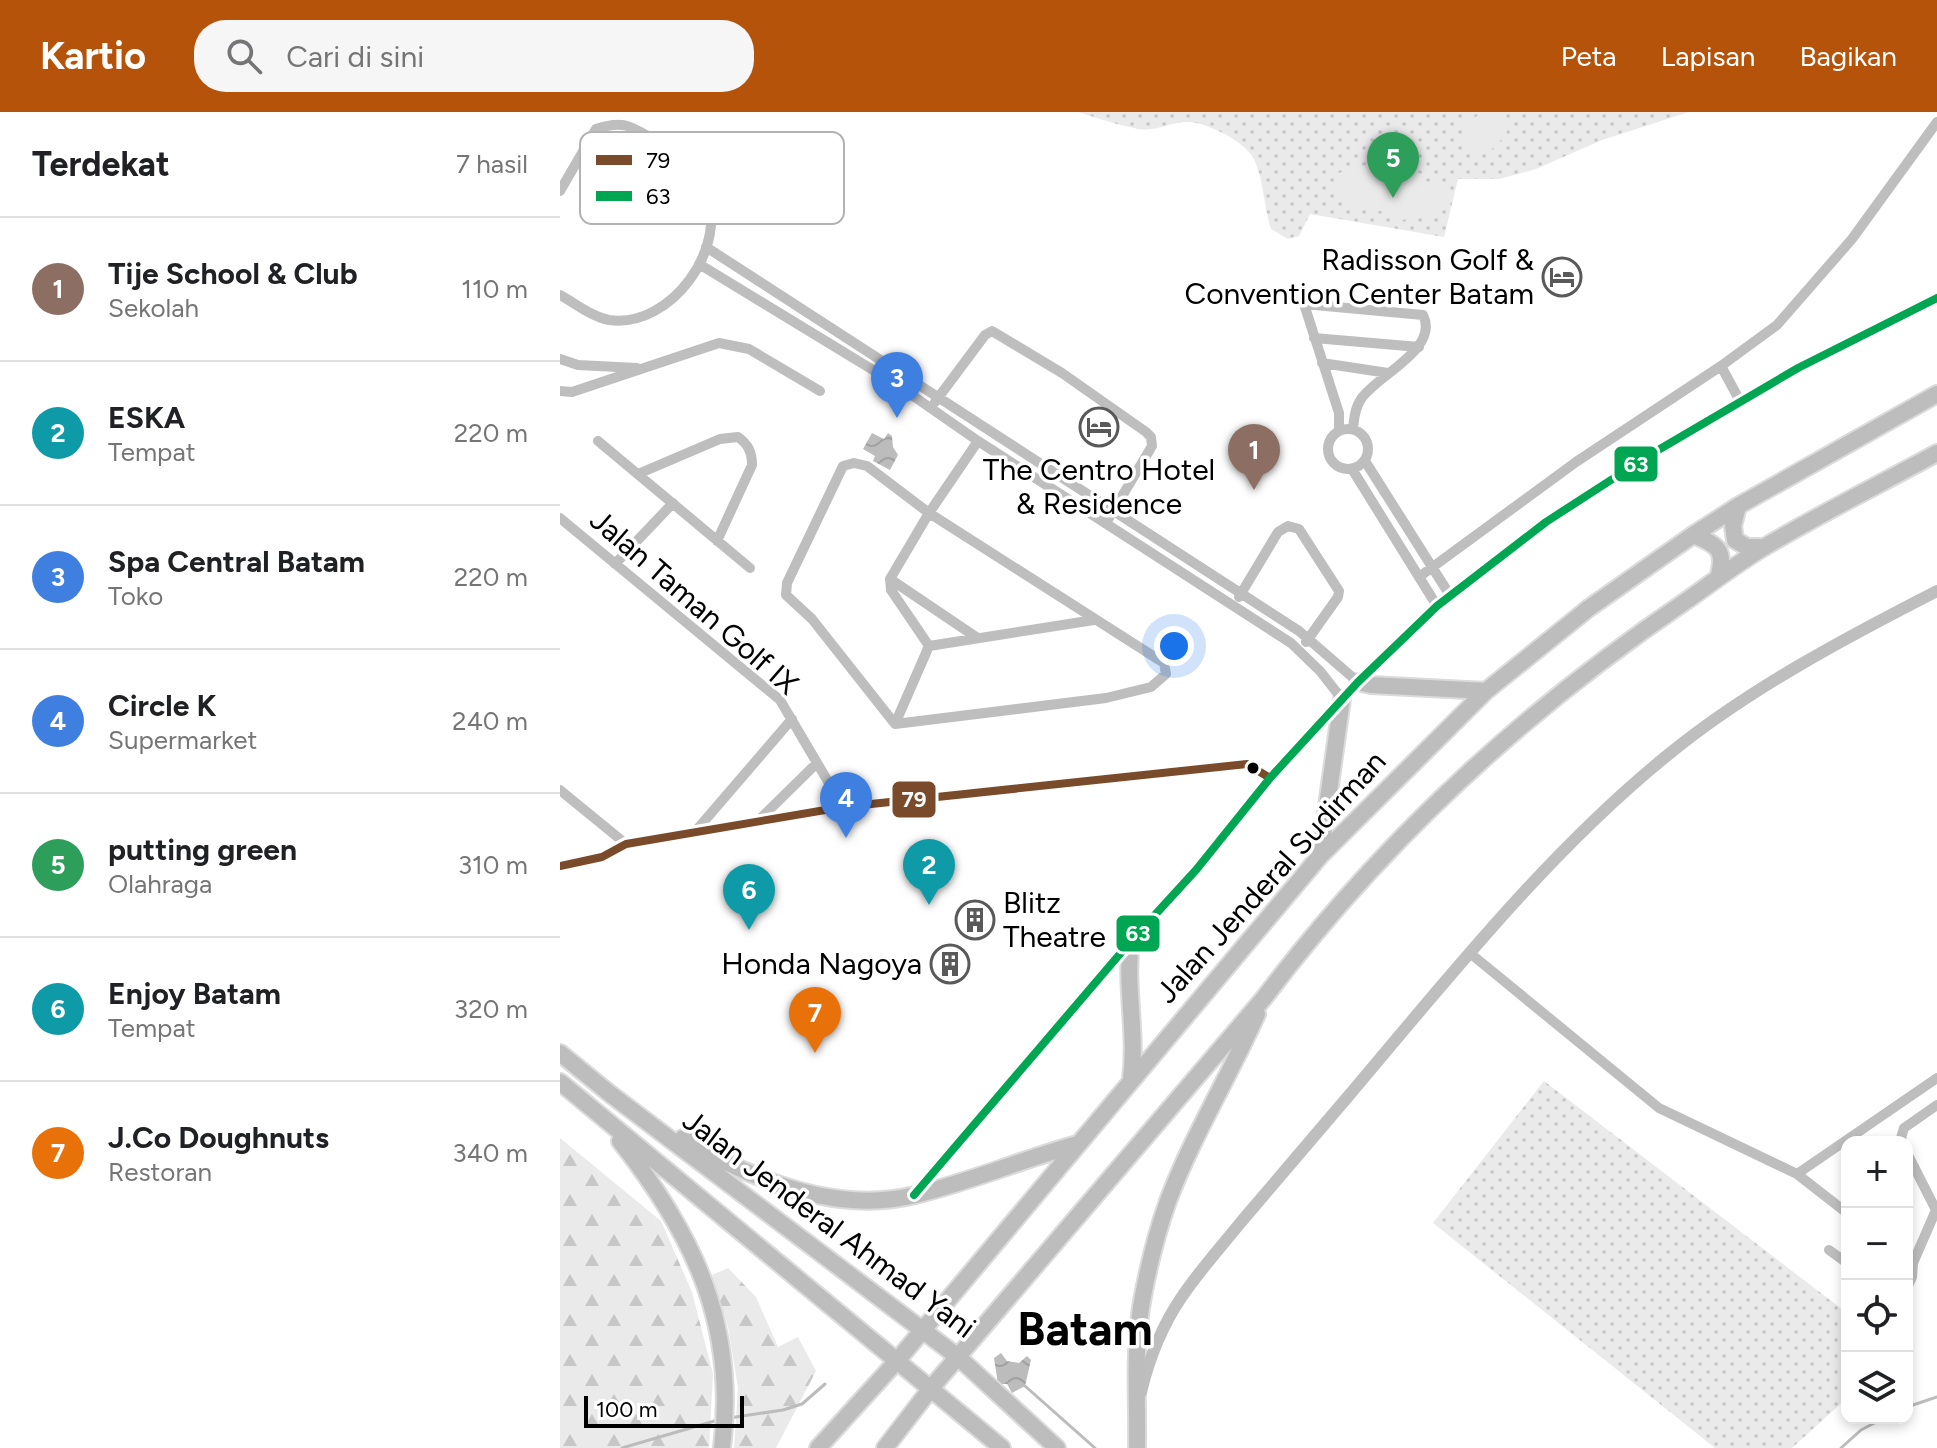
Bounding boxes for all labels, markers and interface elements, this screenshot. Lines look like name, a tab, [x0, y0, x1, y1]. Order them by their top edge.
search box	[194, 20, 754, 92]
text: Kartio	[40, 33, 146, 79]
icon: search	[222, 34, 266, 78]
text: Cari di sini	[286, 38, 424, 75]
text: Peta	[1561, 39, 1617, 73]
text: Lapisan	[1661, 39, 1755, 73]
text: Bagikan	[1799, 39, 1897, 73]
legend	[580, 132, 844, 224]
pin: 5	[1367, 132, 1419, 198]
text: Terdekat	[32, 144, 170, 185]
text: 79	[646, 147, 670, 174]
text: 7 hasil	[456, 148, 528, 180]
text: 63	[646, 183, 670, 210]
place label: Radisson Golf & Convention Center Batam	[1185, 241, 1535, 312]
text: Tije School & Club	[108, 255, 358, 292]
hotel icon: Radisson Golf & Convention Center Batam	[1541, 256, 1583, 298]
text: 1	[53, 273, 63, 305]
text: 110 m	[461, 273, 528, 305]
text: Sekolah	[108, 292, 199, 324]
pin: 3	[871, 352, 923, 418]
text: ESKA	[108, 399, 185, 436]
hotel icon: The Centro Hotel & Residence	[1078, 406, 1120, 448]
text: 2	[50, 417, 66, 449]
text: 220 m	[454, 417, 528, 449]
pin: 1	[1228, 424, 1280, 490]
text: Tempat	[108, 436, 196, 468]
line badge: 63	[1613, 445, 1659, 483]
place label: The Centro Hotel & Residence	[983, 451, 1215, 522]
text: 63	[1624, 451, 1649, 478]
street label: Jalan Taman Golf IX	[583, 501, 806, 702]
text: Spa Central Batam	[108, 543, 365, 580]
text: 3	[51, 561, 65, 593]
text: 220 m	[454, 561, 528, 593]
text: Toko	[108, 580, 163, 612]
your location	[1154, 626, 1194, 666]
text: Circle K	[108, 687, 216, 724]
text: 4	[50, 705, 66, 737]
text: 240 m	[452, 705, 528, 737]
text: Supermarket	[108, 724, 257, 756]
street label: Jalan Jenderal Sudirman	[1148, 743, 1394, 1010]
unlabelled marker	[1245, 760, 1261, 776]
pin: 4	[820, 772, 872, 838]
line badge: 79	[891, 780, 937, 819]
text: 79	[902, 786, 927, 813]
text: putting green	[108, 831, 297, 868]
pin: 2	[903, 839, 955, 905]
text: 5	[50, 849, 66, 881]
text: 310 m	[458, 849, 528, 881]
pin: 6	[723, 864, 775, 930]
text: Olahraga	[108, 868, 212, 900]
place label: Blitz Theatre	[1003, 884, 1106, 955]
building icon: Blitz Theatre	[954, 899, 996, 941]
line badge: 63	[1115, 914, 1161, 953]
text: 63	[1126, 920, 1151, 947]
building icon: Honda Nagoya	[929, 943, 971, 985]
place label: Honda Nagoya	[721, 945, 922, 982]
text: Enjoy Batam	[108, 975, 281, 1012]
pin: 7	[789, 987, 841, 1053]
text: 6	[50, 993, 66, 1025]
text: 320 m	[454, 993, 528, 1025]
text: Tempat	[108, 1012, 196, 1044]
street label: Jalan Jenderal Ahmad Yani	[676, 1101, 983, 1346]
text: J.Co Doughnuts	[108, 1119, 329, 1156]
map controls	[1841, 1136, 1913, 1424]
button: +	[1841, 1136, 1913, 1208]
text: 7	[51, 1137, 65, 1169]
text: 340 m	[452, 1137, 528, 1169]
text: Restoran	[108, 1156, 212, 1188]
button: −	[1841, 1208, 1913, 1280]
button: locate	[1841, 1280, 1913, 1352]
district label: Batam	[1017, 1301, 1153, 1357]
button: layers	[1841, 1352, 1913, 1424]
scale bar	[584, 1392, 744, 1428]
text: 100 m	[596, 1396, 657, 1423]

